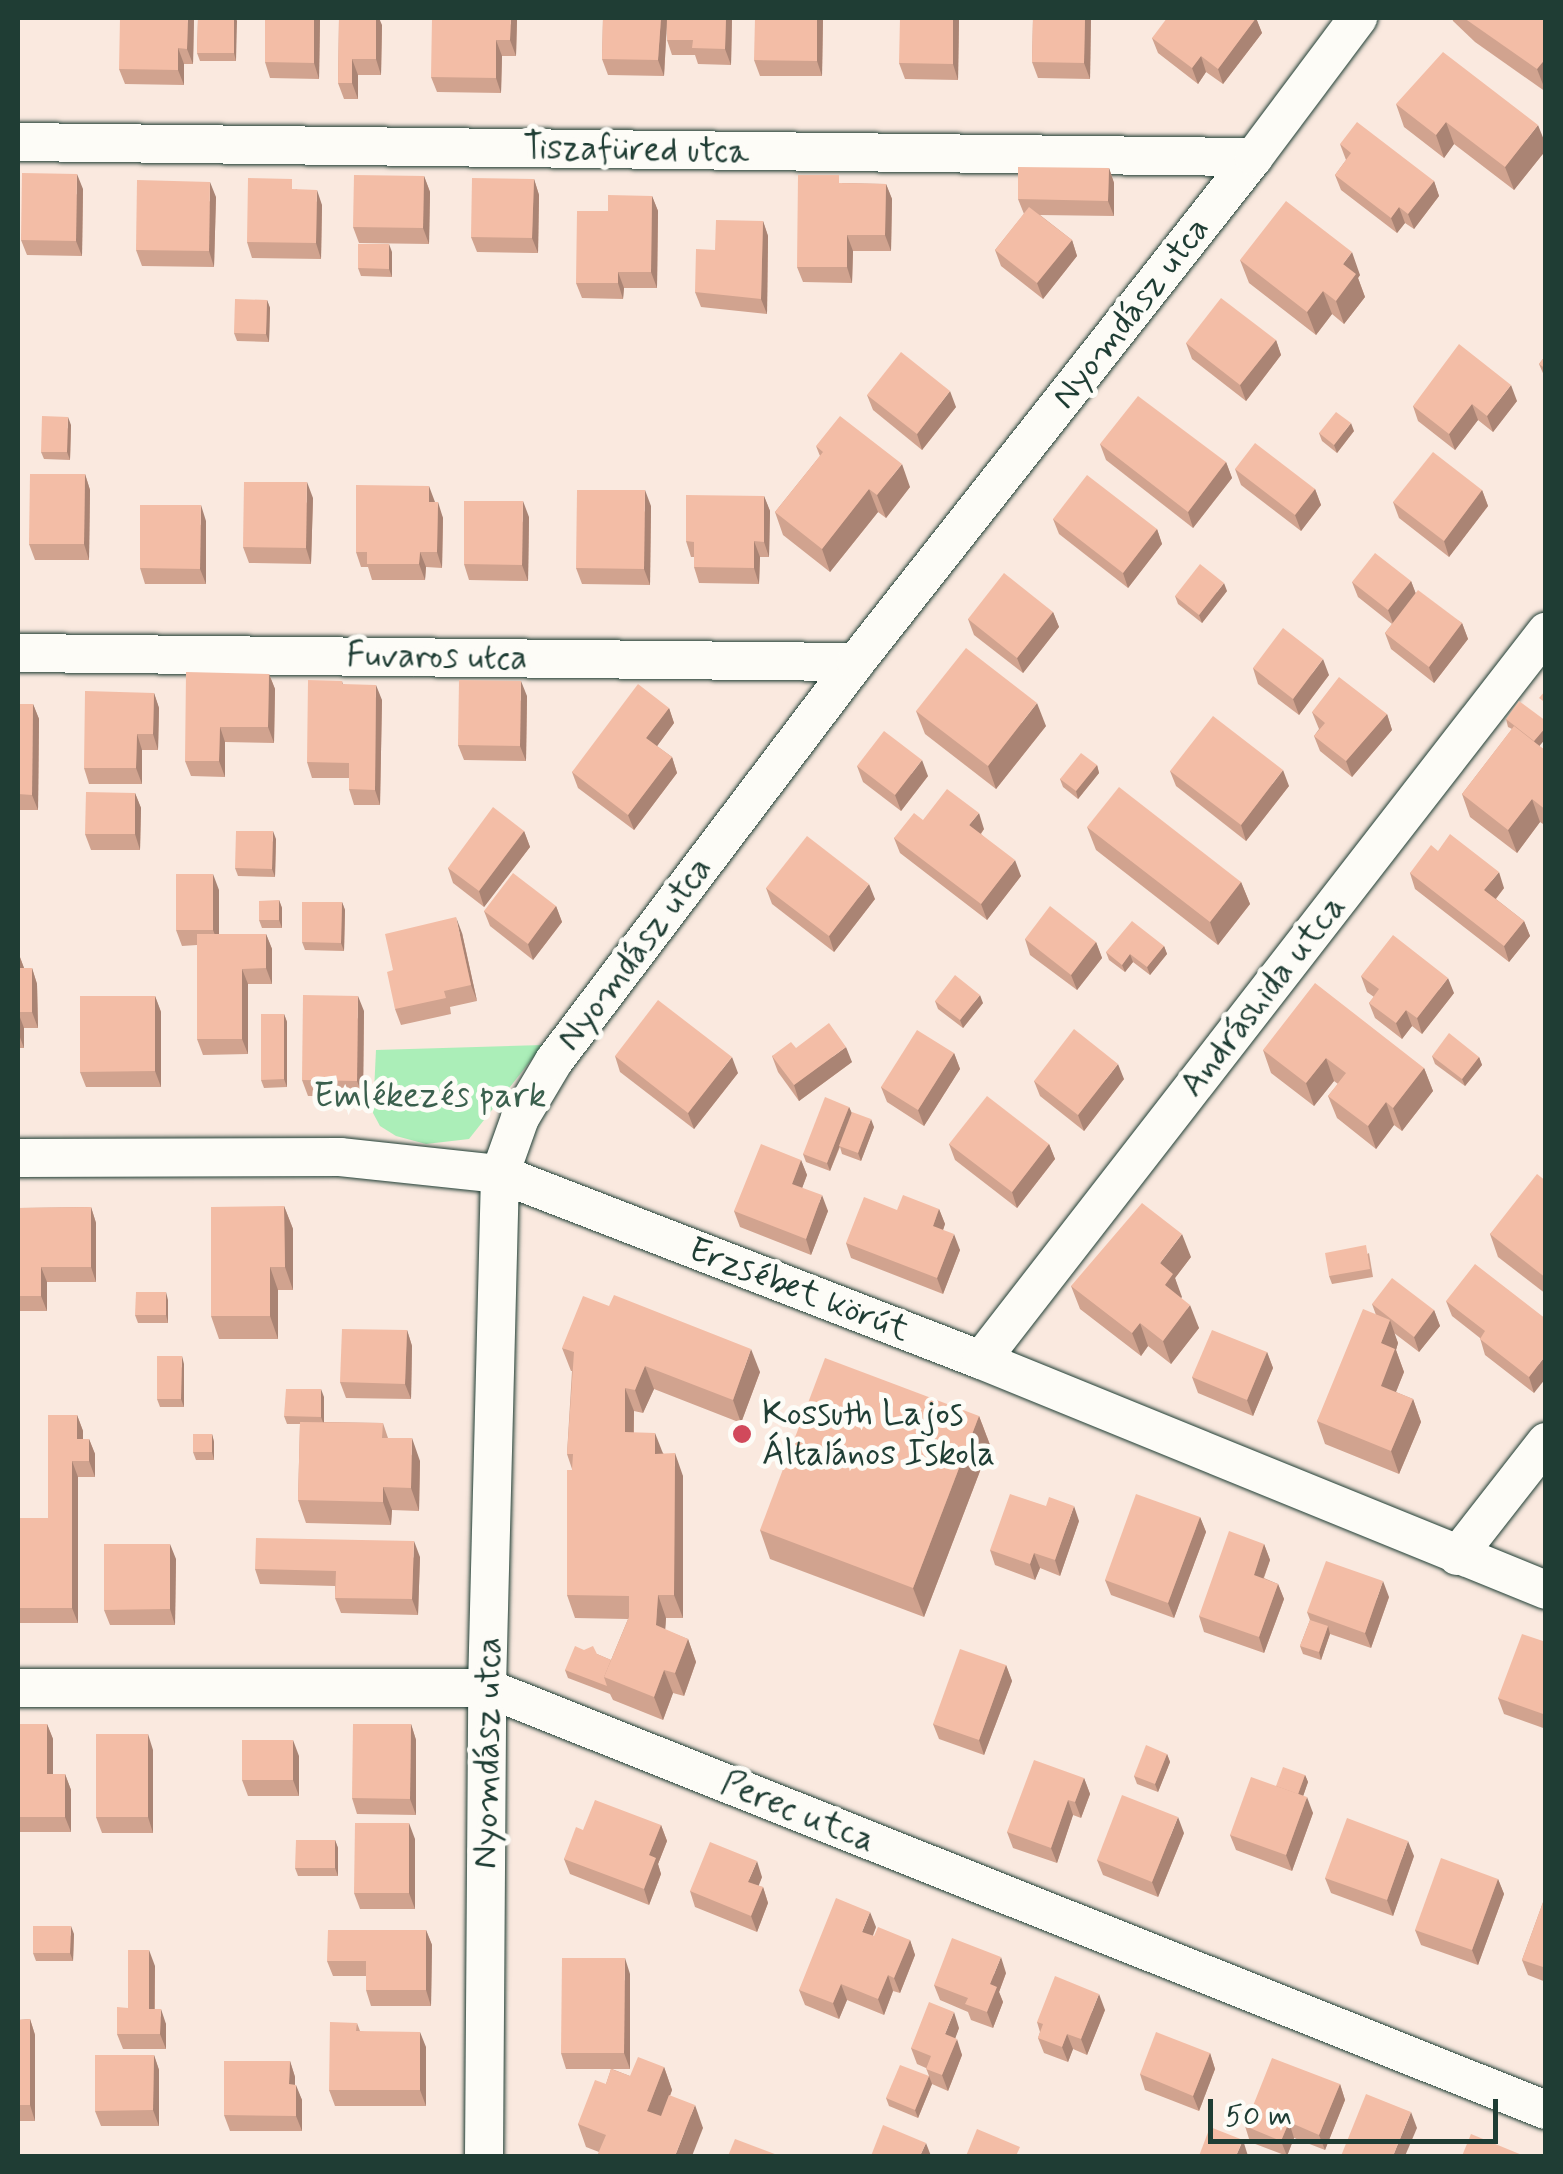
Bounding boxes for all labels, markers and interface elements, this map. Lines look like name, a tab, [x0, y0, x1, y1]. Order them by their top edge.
street label: Tiszafüred utca	[519, 127, 753, 173]
street label: Nyomdász utca	[1041, 206, 1221, 420]
street label: Fuvaros utca	[341, 634, 533, 680]
street label: Nyomdász utca	[546, 846, 724, 1062]
street label: Andráshida utca	[1172, 888, 1354, 1104]
park label: Emlékezés park	[315, 1075, 545, 1117]
street label: Erzsébet körút	[684, 1229, 914, 1351]
place label: Kossuth Lajos Általános Iskola	[762, 1393, 999, 1475]
marker: Kossuth Lajos Általános Iskola	[731, 1423, 753, 1445]
street label: Nyomdász utca	[465, 1633, 511, 1873]
street label: Perec utca	[717, 1763, 879, 1861]
scale bar	[1213, 2079, 1503, 2141]
text: 50 m	[1225, 2097, 1292, 2136]

